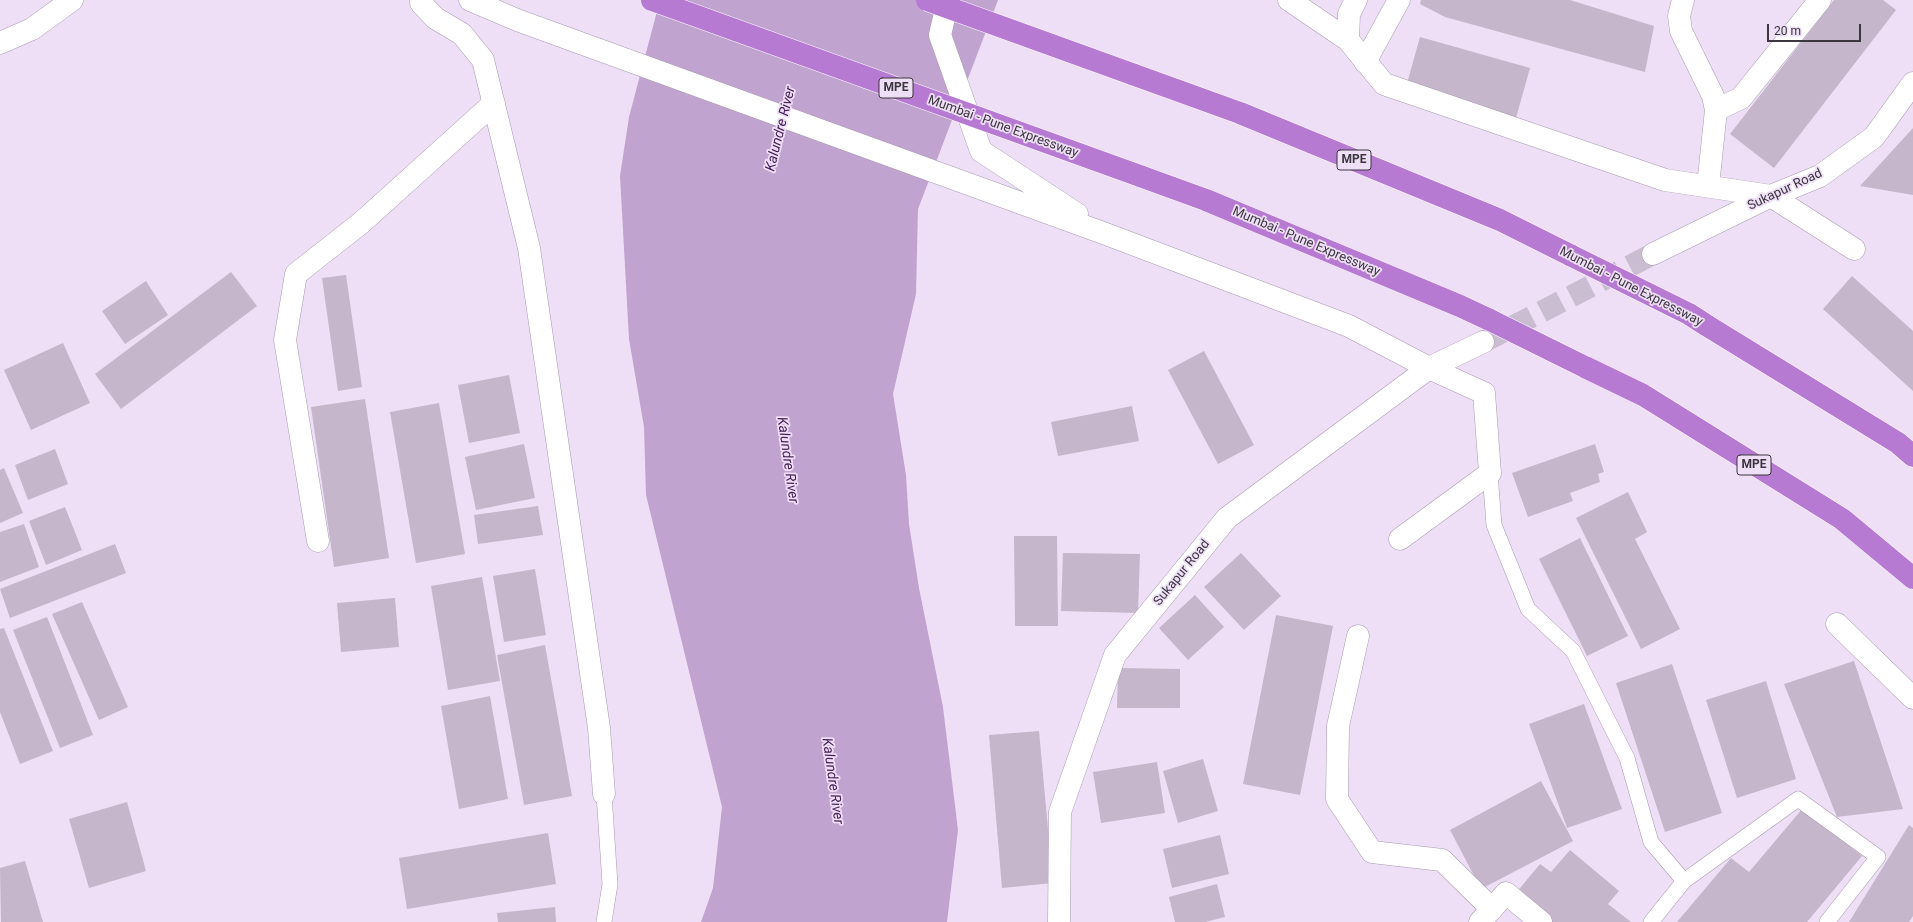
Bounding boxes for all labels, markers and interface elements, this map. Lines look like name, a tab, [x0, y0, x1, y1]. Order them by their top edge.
scale bar	[1769, 16, 1863, 42]
text: 20 m	[1774, 24, 1801, 38]
road number: MPE	[879, 78, 913, 98]
water label: Kalundre River	[762, 85, 800, 173]
street label: Mumbai - Pune Expressway	[926, 93, 1080, 161]
road number: MPE	[1337, 150, 1371, 170]
street label: Sukapur Road	[1745, 166, 1825, 214]
street label: Mumbai - Pune Expressway	[1230, 204, 1382, 280]
street label: Mumbai - Pune Expressway	[1557, 244, 1705, 330]
water label: Kalundre River	[773, 416, 801, 504]
road number: MPE	[1737, 455, 1771, 475]
street label: Sukapur Road	[1151, 537, 1213, 609]
water label: Kalundre River	[818, 737, 846, 825]

